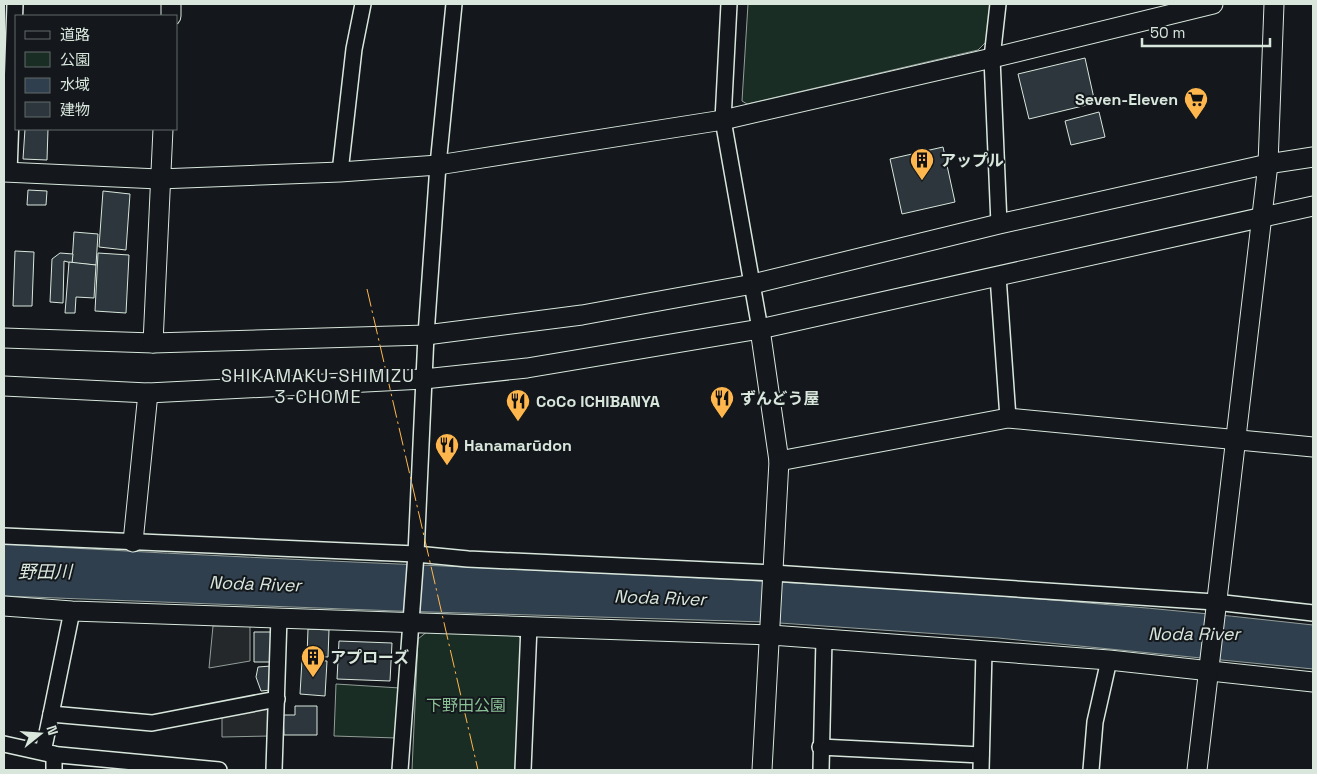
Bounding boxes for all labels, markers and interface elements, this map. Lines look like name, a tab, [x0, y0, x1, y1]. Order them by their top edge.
legend	[15, 15, 178, 130]
scale bar	[1142, 15, 1270, 47]
text: 50 m	[1150, 23, 1185, 42]
text: 道路	[60, 25, 90, 44]
text: 公園	[60, 50, 90, 69]
text: 水域	[60, 75, 90, 94]
supermarket icon: Seven-Eleven	[1183, 86, 1209, 120]
place label: Seven-Eleven	[1075, 89, 1178, 110]
text: 建物	[60, 100, 90, 119]
building icon: アップル	[909, 147, 935, 181]
place label: アップル	[940, 150, 1004, 171]
district label: SHIKAMAKU-SHIMIZU 3-CHOME	[221, 364, 415, 408]
restaurant icon: ずんどう屋	[709, 385, 735, 419]
restaurant icon: CoCo ICHIBANYA	[505, 388, 531, 422]
place label: ずんどう屋	[740, 388, 820, 409]
place label: CoCo ICHIBANYA	[536, 391, 660, 412]
restaurant icon: Hanamarūdon	[434, 432, 460, 466]
place label: Hanamarūdon	[464, 435, 572, 456]
water label: 野田川	[18, 560, 74, 583]
water label: Noda River	[209, 570, 304, 597]
water label: Noda River	[614, 584, 709, 611]
water label: Noda River	[1148, 622, 1242, 645]
building icon: アプローズ	[300, 644, 326, 678]
place label: アプローズ	[330, 647, 409, 668]
park label: 下野田公園	[426, 695, 506, 716]
north arrow	[15, 709, 65, 759]
text: N	[42, 723, 62, 737]

